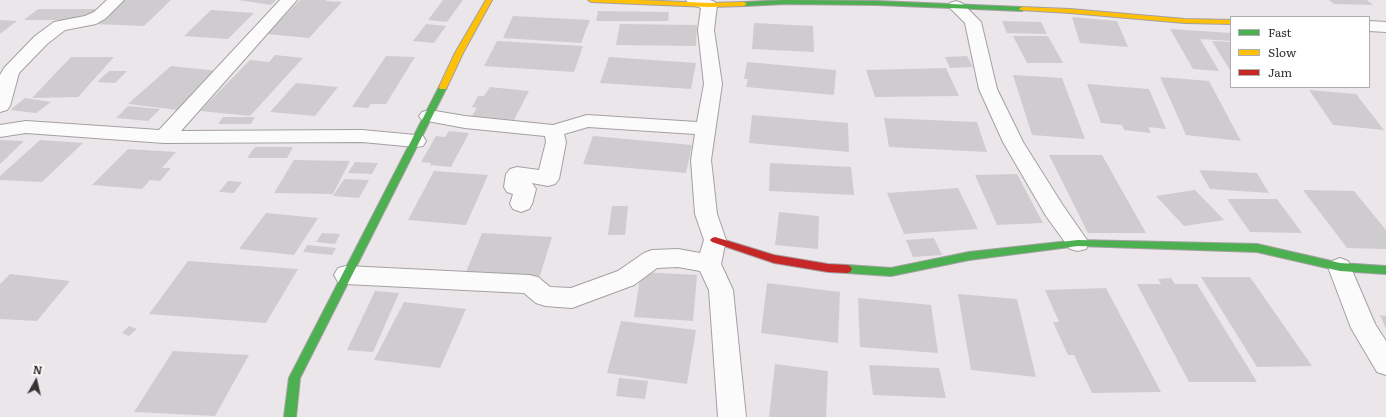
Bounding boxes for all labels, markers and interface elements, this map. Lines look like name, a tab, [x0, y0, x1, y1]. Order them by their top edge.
legend	[1230, 16, 1370, 88]
text: Fast	[1268, 23, 1291, 41]
text: Slow	[1268, 43, 1296, 61]
text: Jam	[1268, 63, 1292, 81]
north arrow	[16, 361, 56, 401]
text: N	[32, 361, 43, 378]

